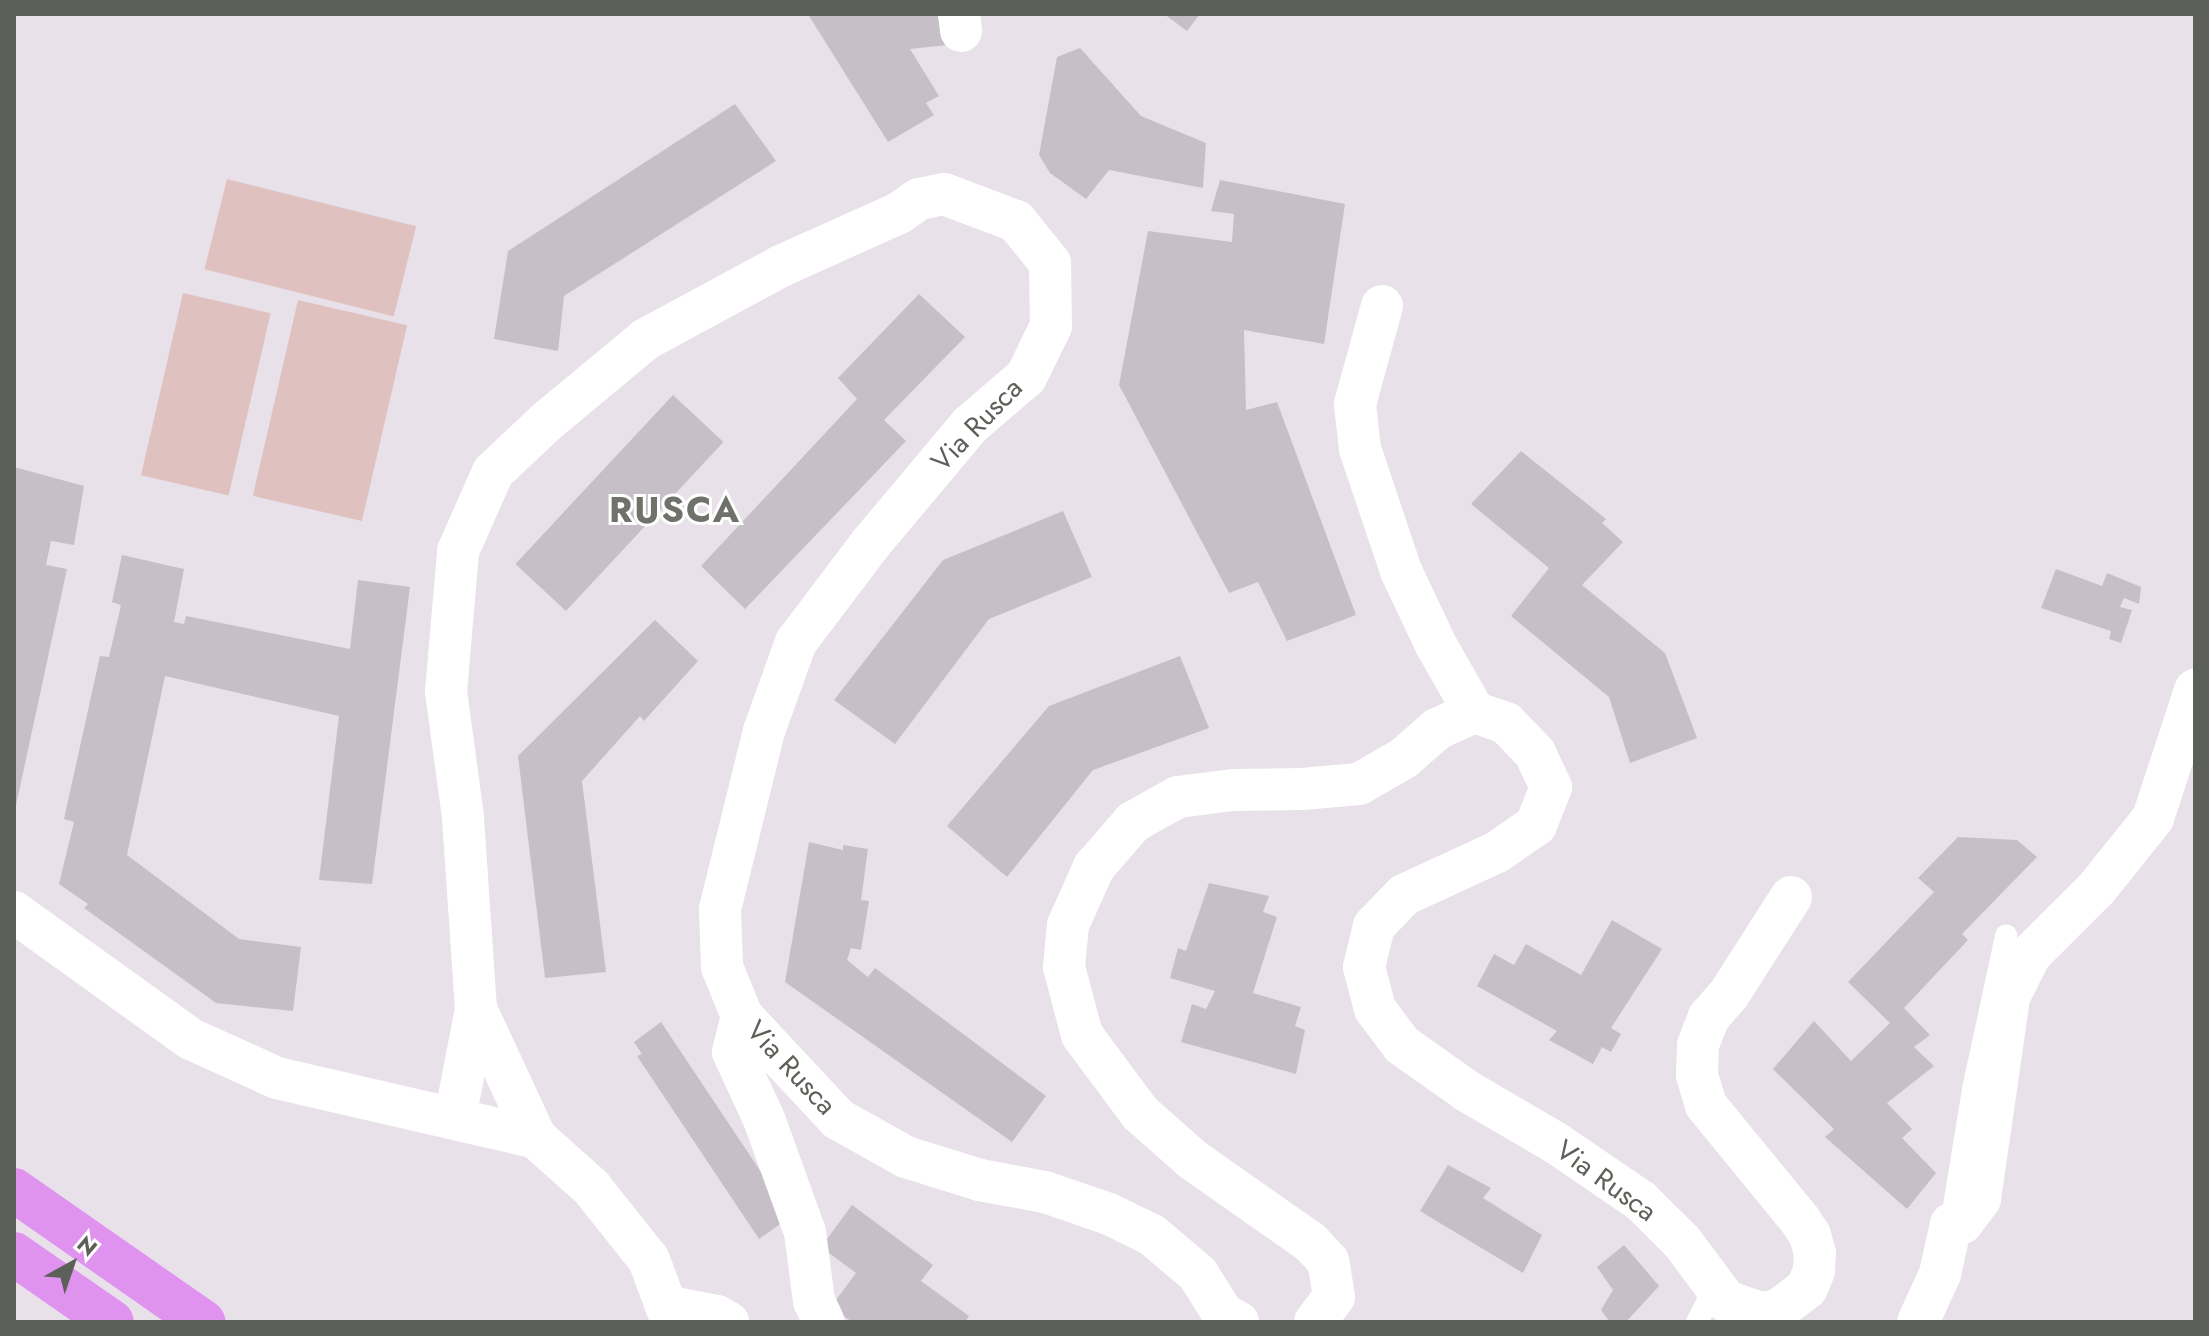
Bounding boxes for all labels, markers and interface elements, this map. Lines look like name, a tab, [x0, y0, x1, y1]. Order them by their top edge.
street label: Via Rusca	[925, 372, 1029, 478]
district label: RUSCA	[609, 488, 741, 532]
street label: Via Rusca	[739, 1014, 843, 1122]
street label: Via Rusca	[1549, 1133, 1663, 1229]
north arrow	[32, 1224, 112, 1304]
text: N	[70, 1228, 104, 1263]

